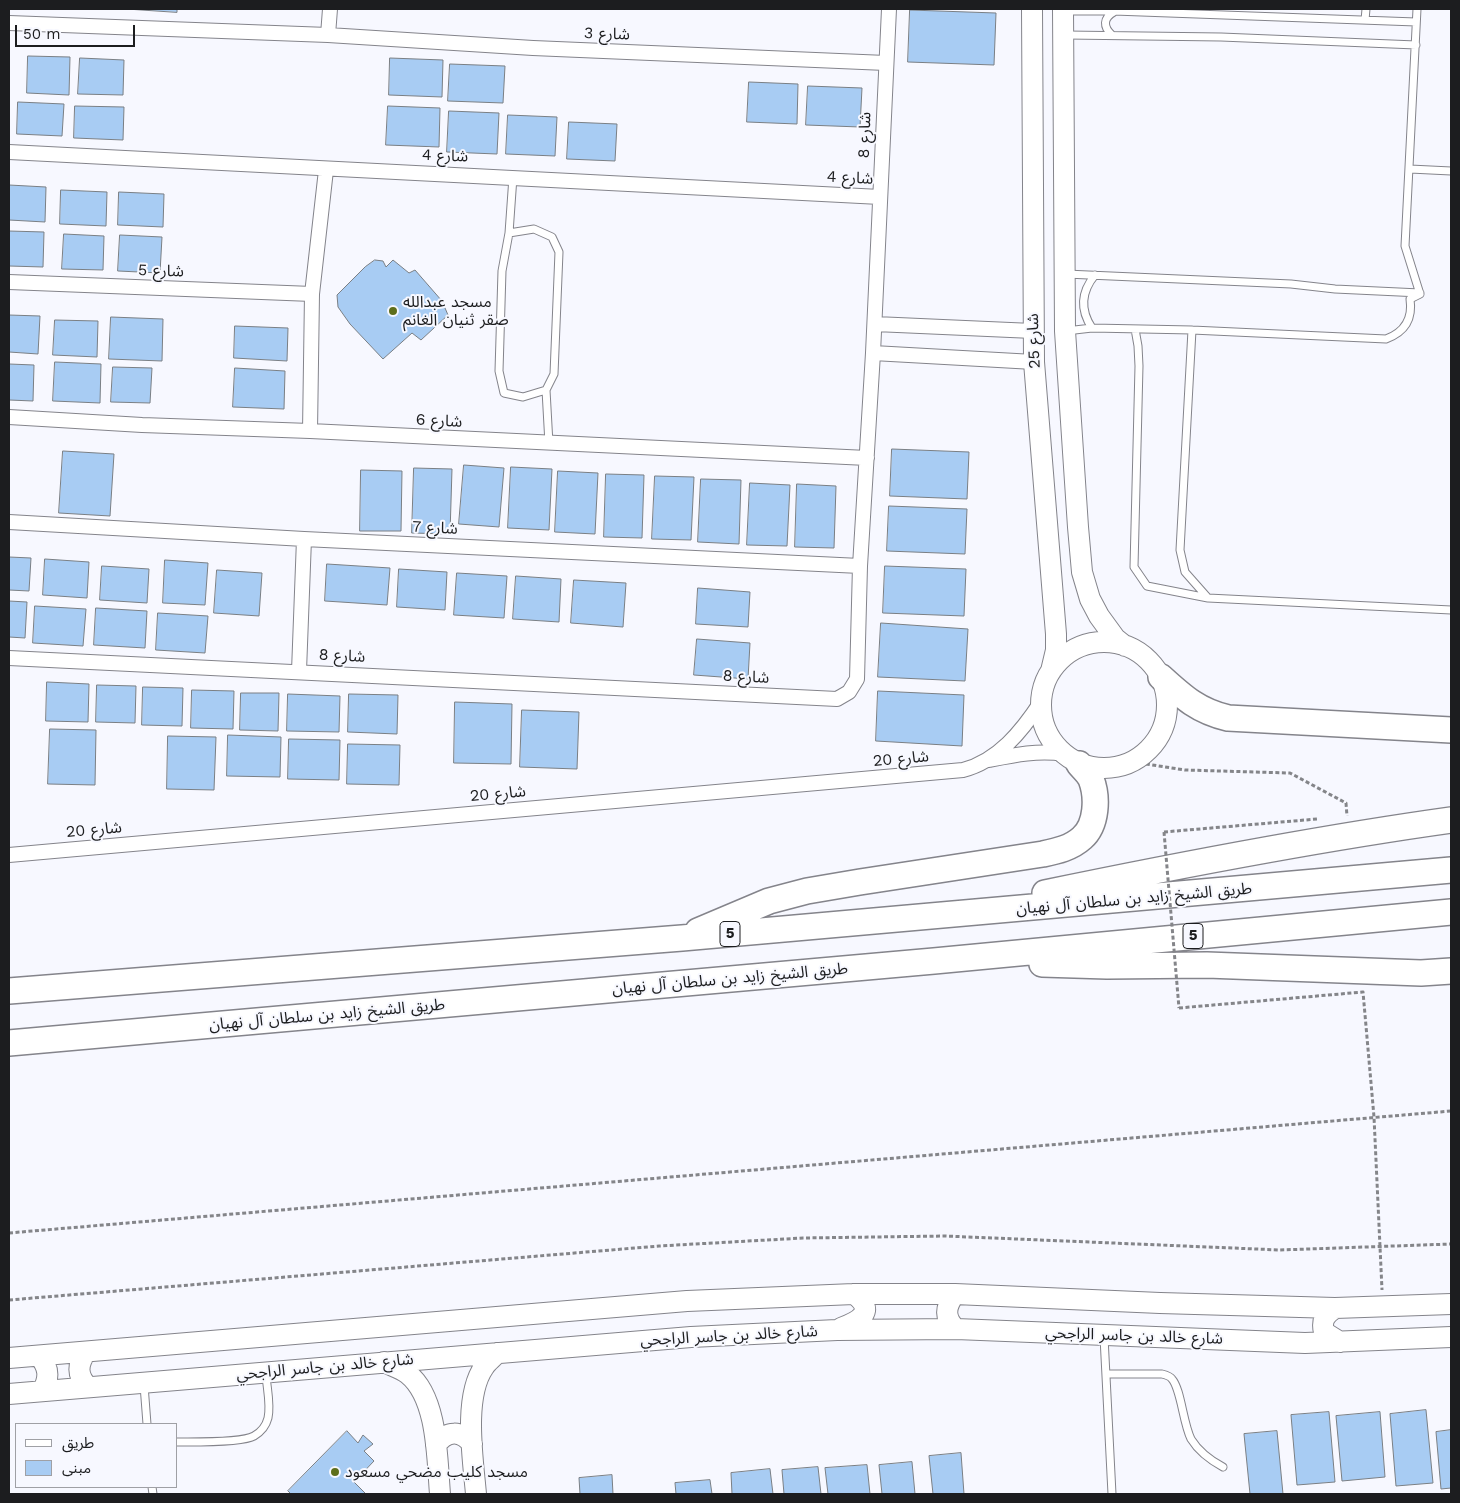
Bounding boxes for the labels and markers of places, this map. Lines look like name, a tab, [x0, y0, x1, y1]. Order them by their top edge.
place label: مسجد عبدالله صقر ثنيان الغانم	[403, 292, 509, 330]
marker: مسجد عبدالله صقر ثنيان الغانم	[387, 305, 399, 317]
place label: مسجد كليب مضحي مسعود	[345, 1462, 528, 1482]
marker: مسجد كليب مضحي مسعود	[329, 1466, 341, 1478]

